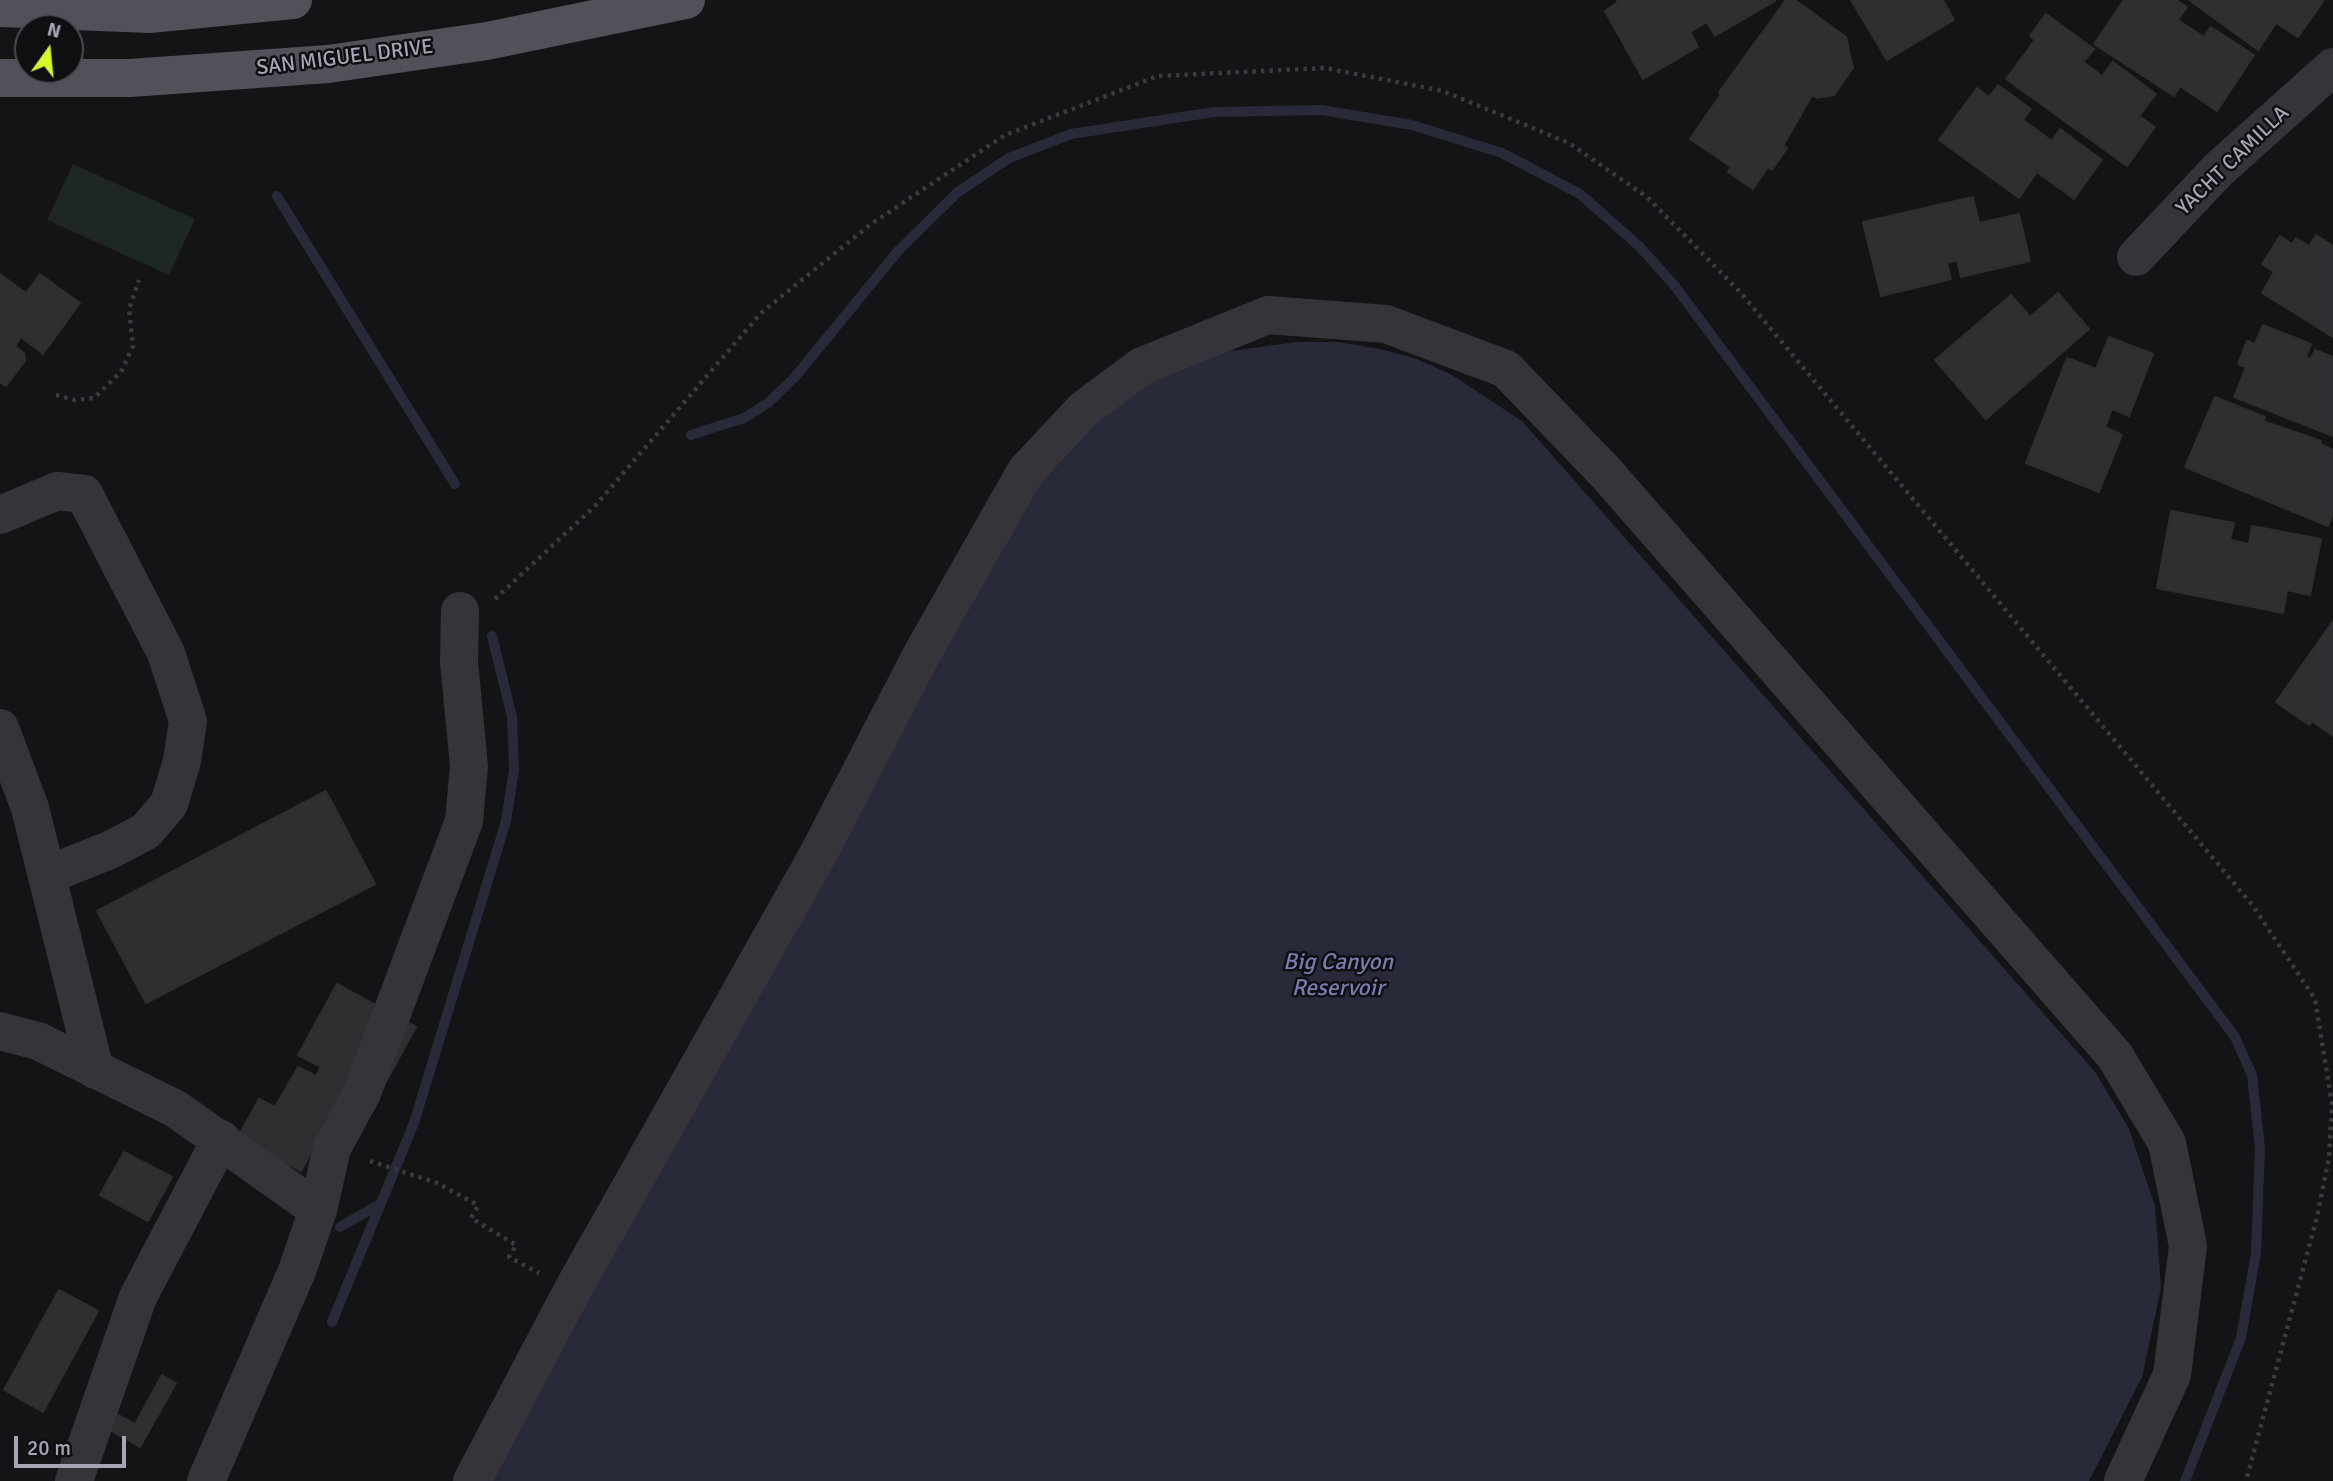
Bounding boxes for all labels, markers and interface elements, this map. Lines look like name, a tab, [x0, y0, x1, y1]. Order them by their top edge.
north arrow	[14, 14, 84, 84]
text: N	[44, 17, 63, 44]
street label: SAN MIGUEL DRIVE	[255, 35, 435, 81]
street label: YACHT CAMILLA	[2171, 101, 2295, 221]
water label: Big Canyon Reservoir	[1283, 949, 1393, 1003]
scale bar	[18, 1422, 130, 1466]
text: 20 m	[27, 1435, 71, 1461]

